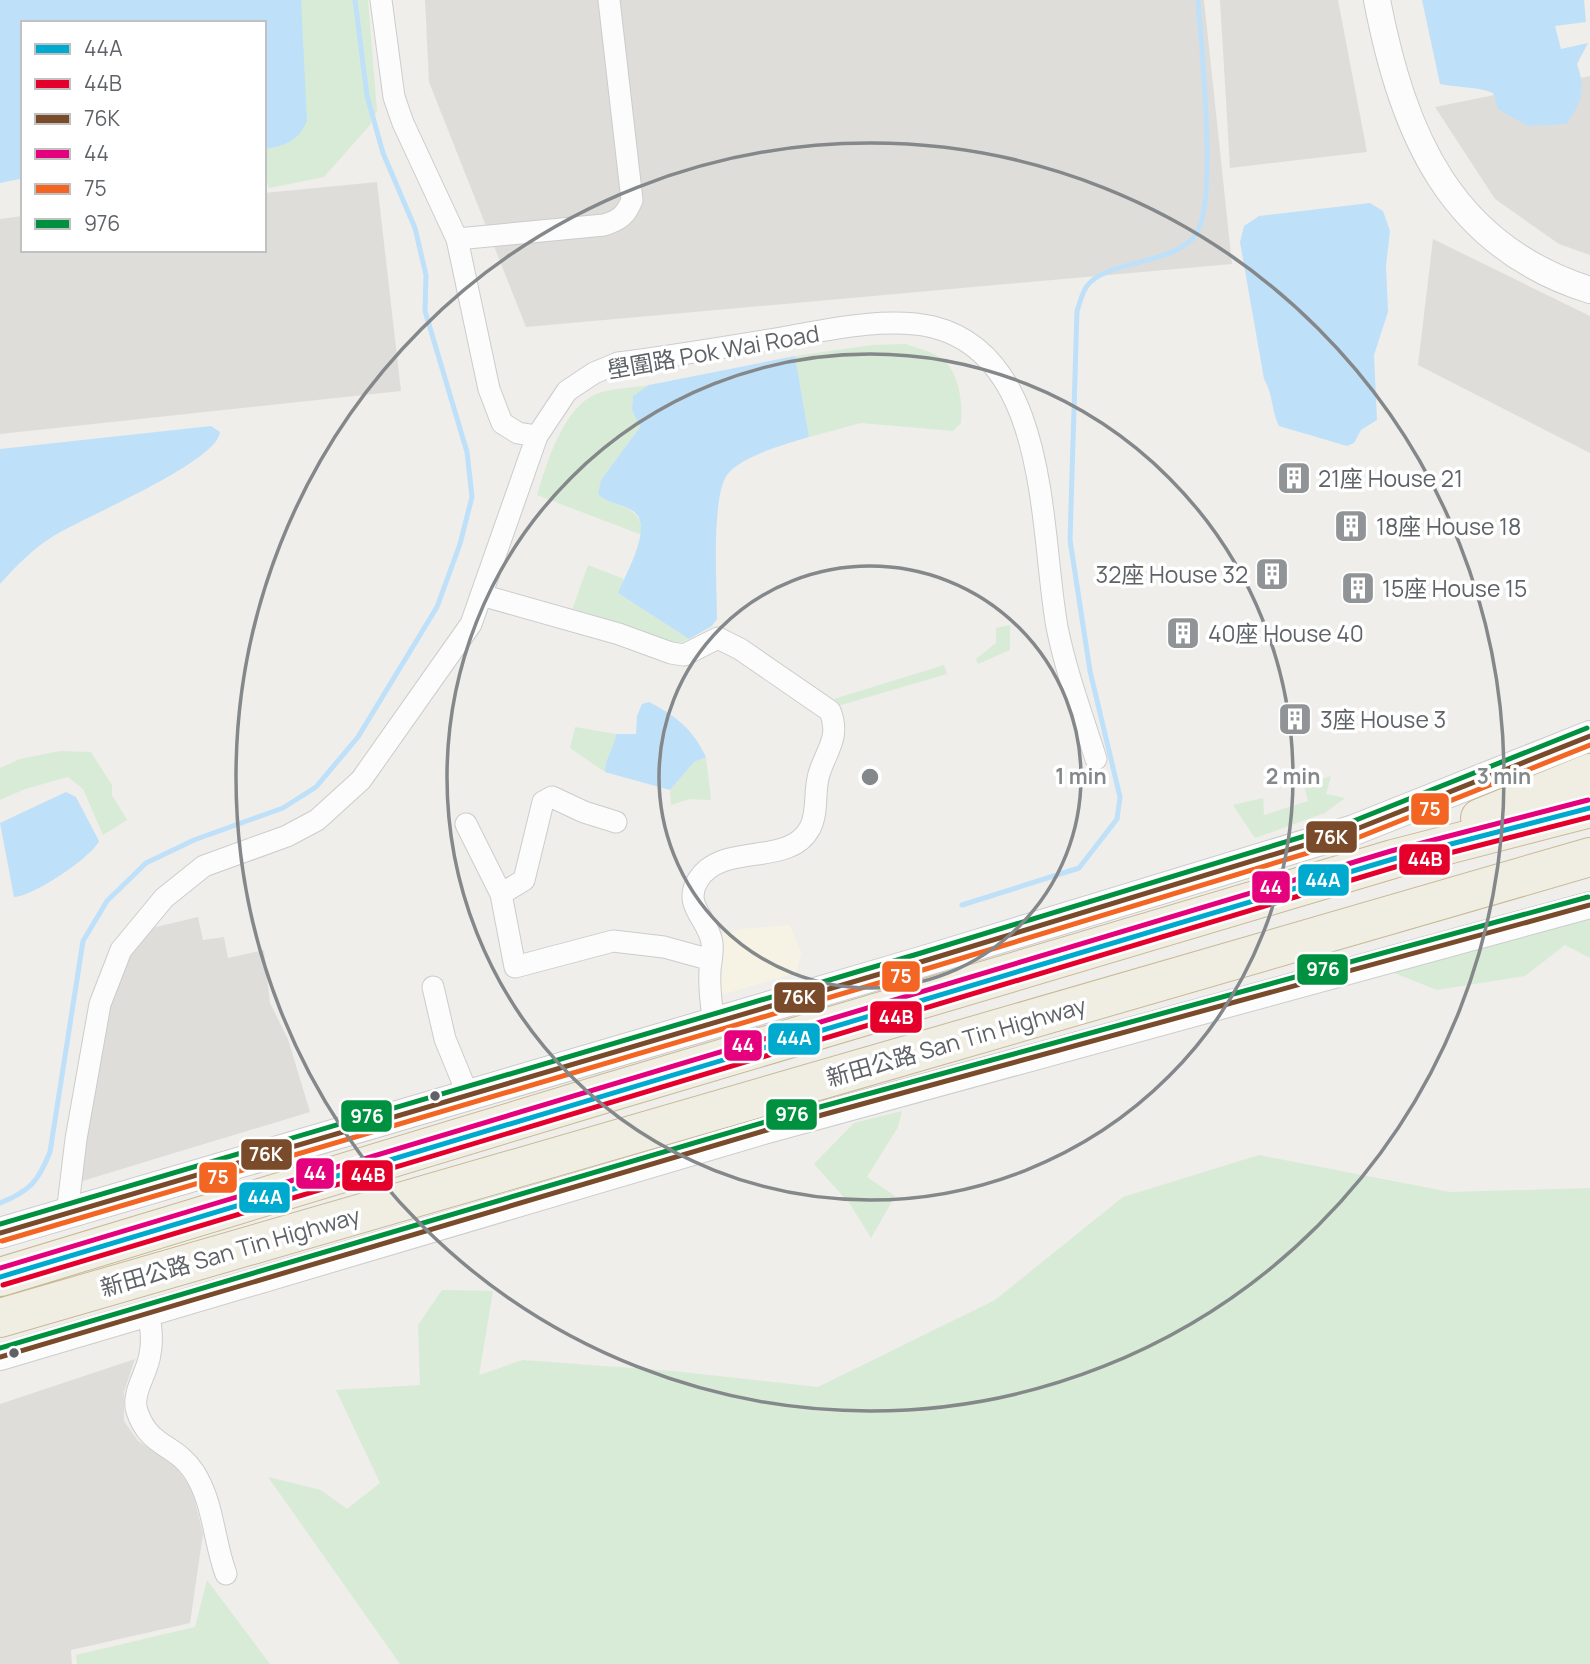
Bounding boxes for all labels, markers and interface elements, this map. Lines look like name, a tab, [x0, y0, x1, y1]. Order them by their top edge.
legend	[21, 21, 266, 252]
text: 44A	[84, 34, 122, 62]
text: 44B	[84, 69, 122, 97]
text: 76K	[84, 104, 121, 132]
text: 44	[84, 139, 109, 167]
text: 75	[84, 174, 107, 202]
text: 976	[84, 209, 120, 237]
street label: 壆圍路 Pok Wai Road	[604, 317, 822, 385]
building icon: 21座 House 21	[1275, 459, 1313, 497]
place label: 21座 House 21	[1318, 462, 1463, 494]
building icon: 18座 House 18	[1332, 507, 1370, 545]
place label: 18座 House 18	[1376, 510, 1521, 542]
building icon: 32座 House 32	[1253, 555, 1291, 593]
place label: 32座 House 32	[1096, 558, 1248, 590]
building icon: 15座 House 15	[1339, 569, 1377, 607]
place label: 15座 House 15	[1382, 572, 1527, 604]
building icon: 40座 House 40	[1164, 614, 1202, 652]
place label: 40座 House 40	[1208, 617, 1364, 649]
building icon: 3座 House 3	[1276, 700, 1314, 738]
place label: 3座 House 3	[1320, 703, 1446, 735]
text: 1 min	[1055, 762, 1107, 790]
text: 2 min	[1266, 762, 1320, 790]
text: 3 min	[1477, 762, 1531, 790]
centre of rings	[858, 765, 882, 789]
line badge: 75	[1410, 792, 1450, 826]
text: 75	[1419, 796, 1441, 822]
line badge: 76K	[1305, 820, 1358, 854]
text: 76K	[1314, 824, 1349, 850]
line badge: 44B	[1398, 843, 1451, 876]
text: 44B	[1408, 846, 1442, 872]
line badge: 44A	[1297, 863, 1350, 897]
text: 44A	[1305, 867, 1341, 893]
line badge: 44	[1251, 870, 1291, 904]
text: 44	[1260, 874, 1282, 900]
line badge: 976	[1296, 953, 1349, 986]
text: 976	[1306, 956, 1340, 982]
line badge: 75	[881, 960, 921, 993]
text: 75	[890, 963, 912, 989]
line badge: 76K	[773, 981, 826, 1014]
text: 76K	[782, 984, 817, 1010]
street label: 新田公路 San Tin Highway	[822, 989, 1090, 1093]
line badge: 44B	[869, 1000, 923, 1034]
text: 44B	[879, 1004, 913, 1030]
line badge: 44A	[767, 1022, 821, 1056]
text: 44A	[776, 1025, 812, 1051]
line badge: 44	[723, 1029, 763, 1062]
text: 44	[732, 1032, 754, 1058]
unlabelled marker	[428, 1089, 442, 1103]
line badge: 976	[765, 1098, 818, 1131]
line badge: 976	[340, 1099, 393, 1133]
text: 976	[775, 1101, 809, 1127]
text: 976	[350, 1103, 384, 1129]
line badge: 76K	[240, 1138, 293, 1171]
text: 76K	[249, 1141, 284, 1167]
line badge: 44	[295, 1157, 335, 1190]
line badge: 44B	[341, 1159, 394, 1192]
text: 44	[304, 1160, 326, 1186]
line badge: 75	[198, 1161, 238, 1194]
text: 44B	[351, 1162, 385, 1188]
text: 75	[207, 1164, 229, 1190]
line badge: 44A	[238, 1181, 291, 1214]
text: 44A	[247, 1184, 283, 1210]
street label: 新田公路 San Tin Highway	[96, 1199, 364, 1303]
unlabelled marker	[7, 1346, 21, 1360]

